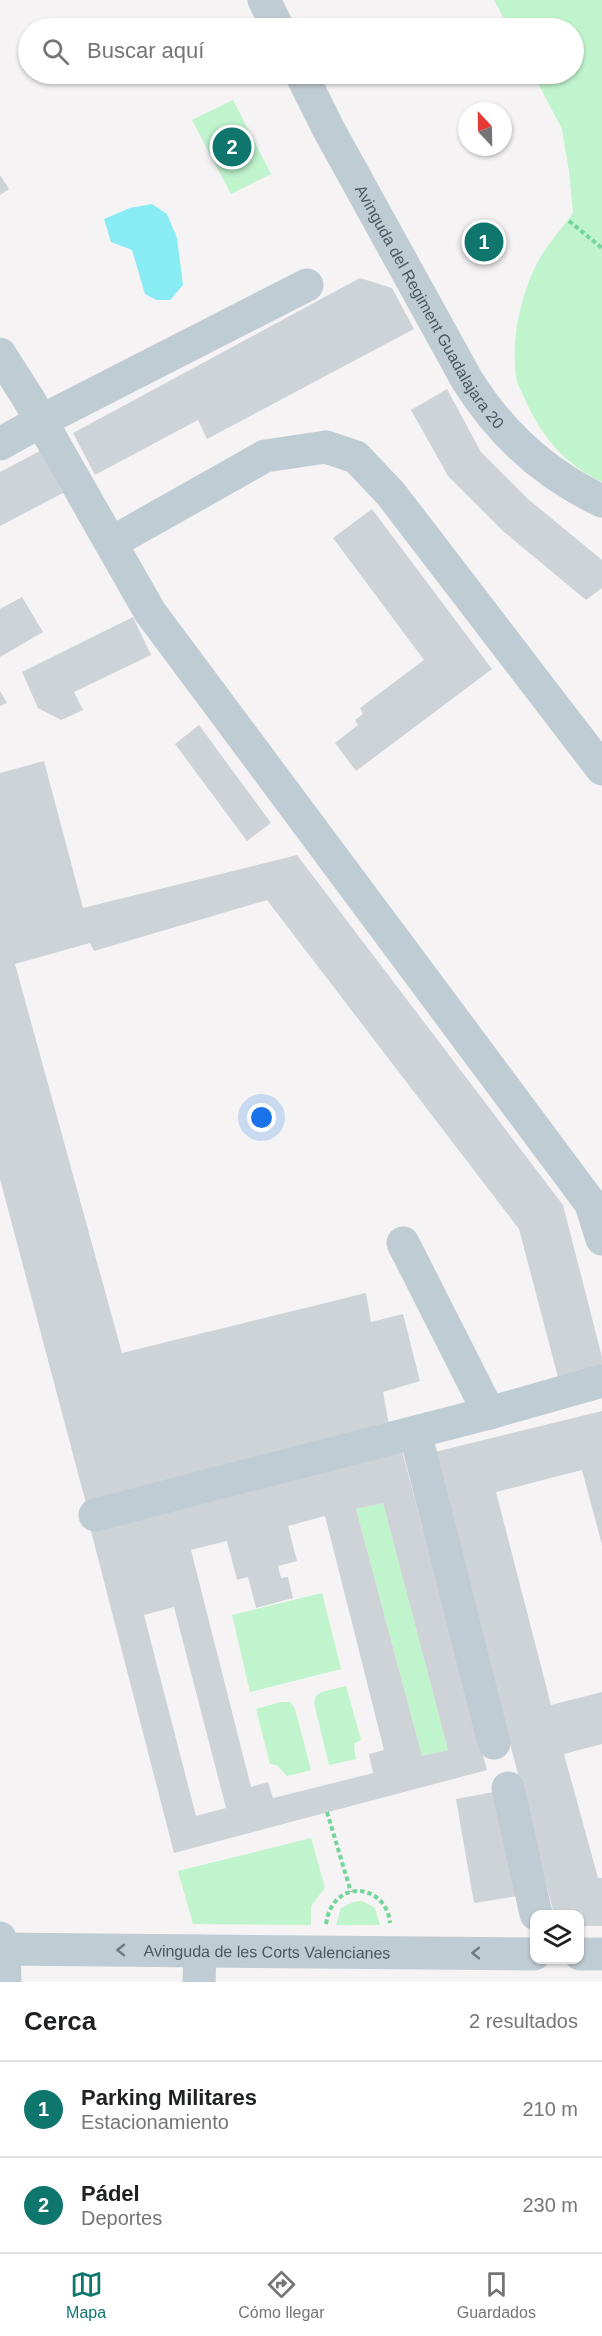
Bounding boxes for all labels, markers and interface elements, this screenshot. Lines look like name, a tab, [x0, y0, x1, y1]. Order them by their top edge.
search box	[18, 18, 584, 84]
icon: search	[39, 35, 72, 68]
text: Buscar aquí	[87, 38, 204, 63]
north arrow	[458, 102, 512, 156]
pin: 2	[212, 124, 252, 170]
street label: Avinguda del Regiment Guadalajara 20	[352, 182, 508, 432]
pin: 1	[464, 220, 504, 264]
your location	[247, 1103, 276, 1132]
map controls	[530, 1910, 584, 1964]
button: layers	[530, 1910, 584, 1964]
street label: Avinguda de les Corts Valencianes	[143, 1942, 390, 1961]
one-way arrow	[116, 1944, 125, 1956]
one-way arrow	[472, 1947, 481, 1959]
text: Cerca	[24, 2006, 96, 2036]
text: 2 resultados	[469, 2010, 578, 2032]
text: Parking Militares	[81, 2085, 257, 2110]
text: 1	[38, 2098, 49, 2120]
text: 210 m	[522, 2098, 578, 2120]
text: Estacionamiento	[81, 2111, 229, 2133]
text: Pádel	[81, 2181, 140, 2206]
text: 2	[38, 2194, 49, 2216]
text: 230 m	[522, 2194, 578, 2216]
text: Deportes	[81, 2207, 162, 2229]
tab: Mapa	[66, 2268, 106, 2322]
tab: Cómo llegar	[238, 2268, 325, 2322]
tab: Guardados	[457, 2268, 536, 2322]

